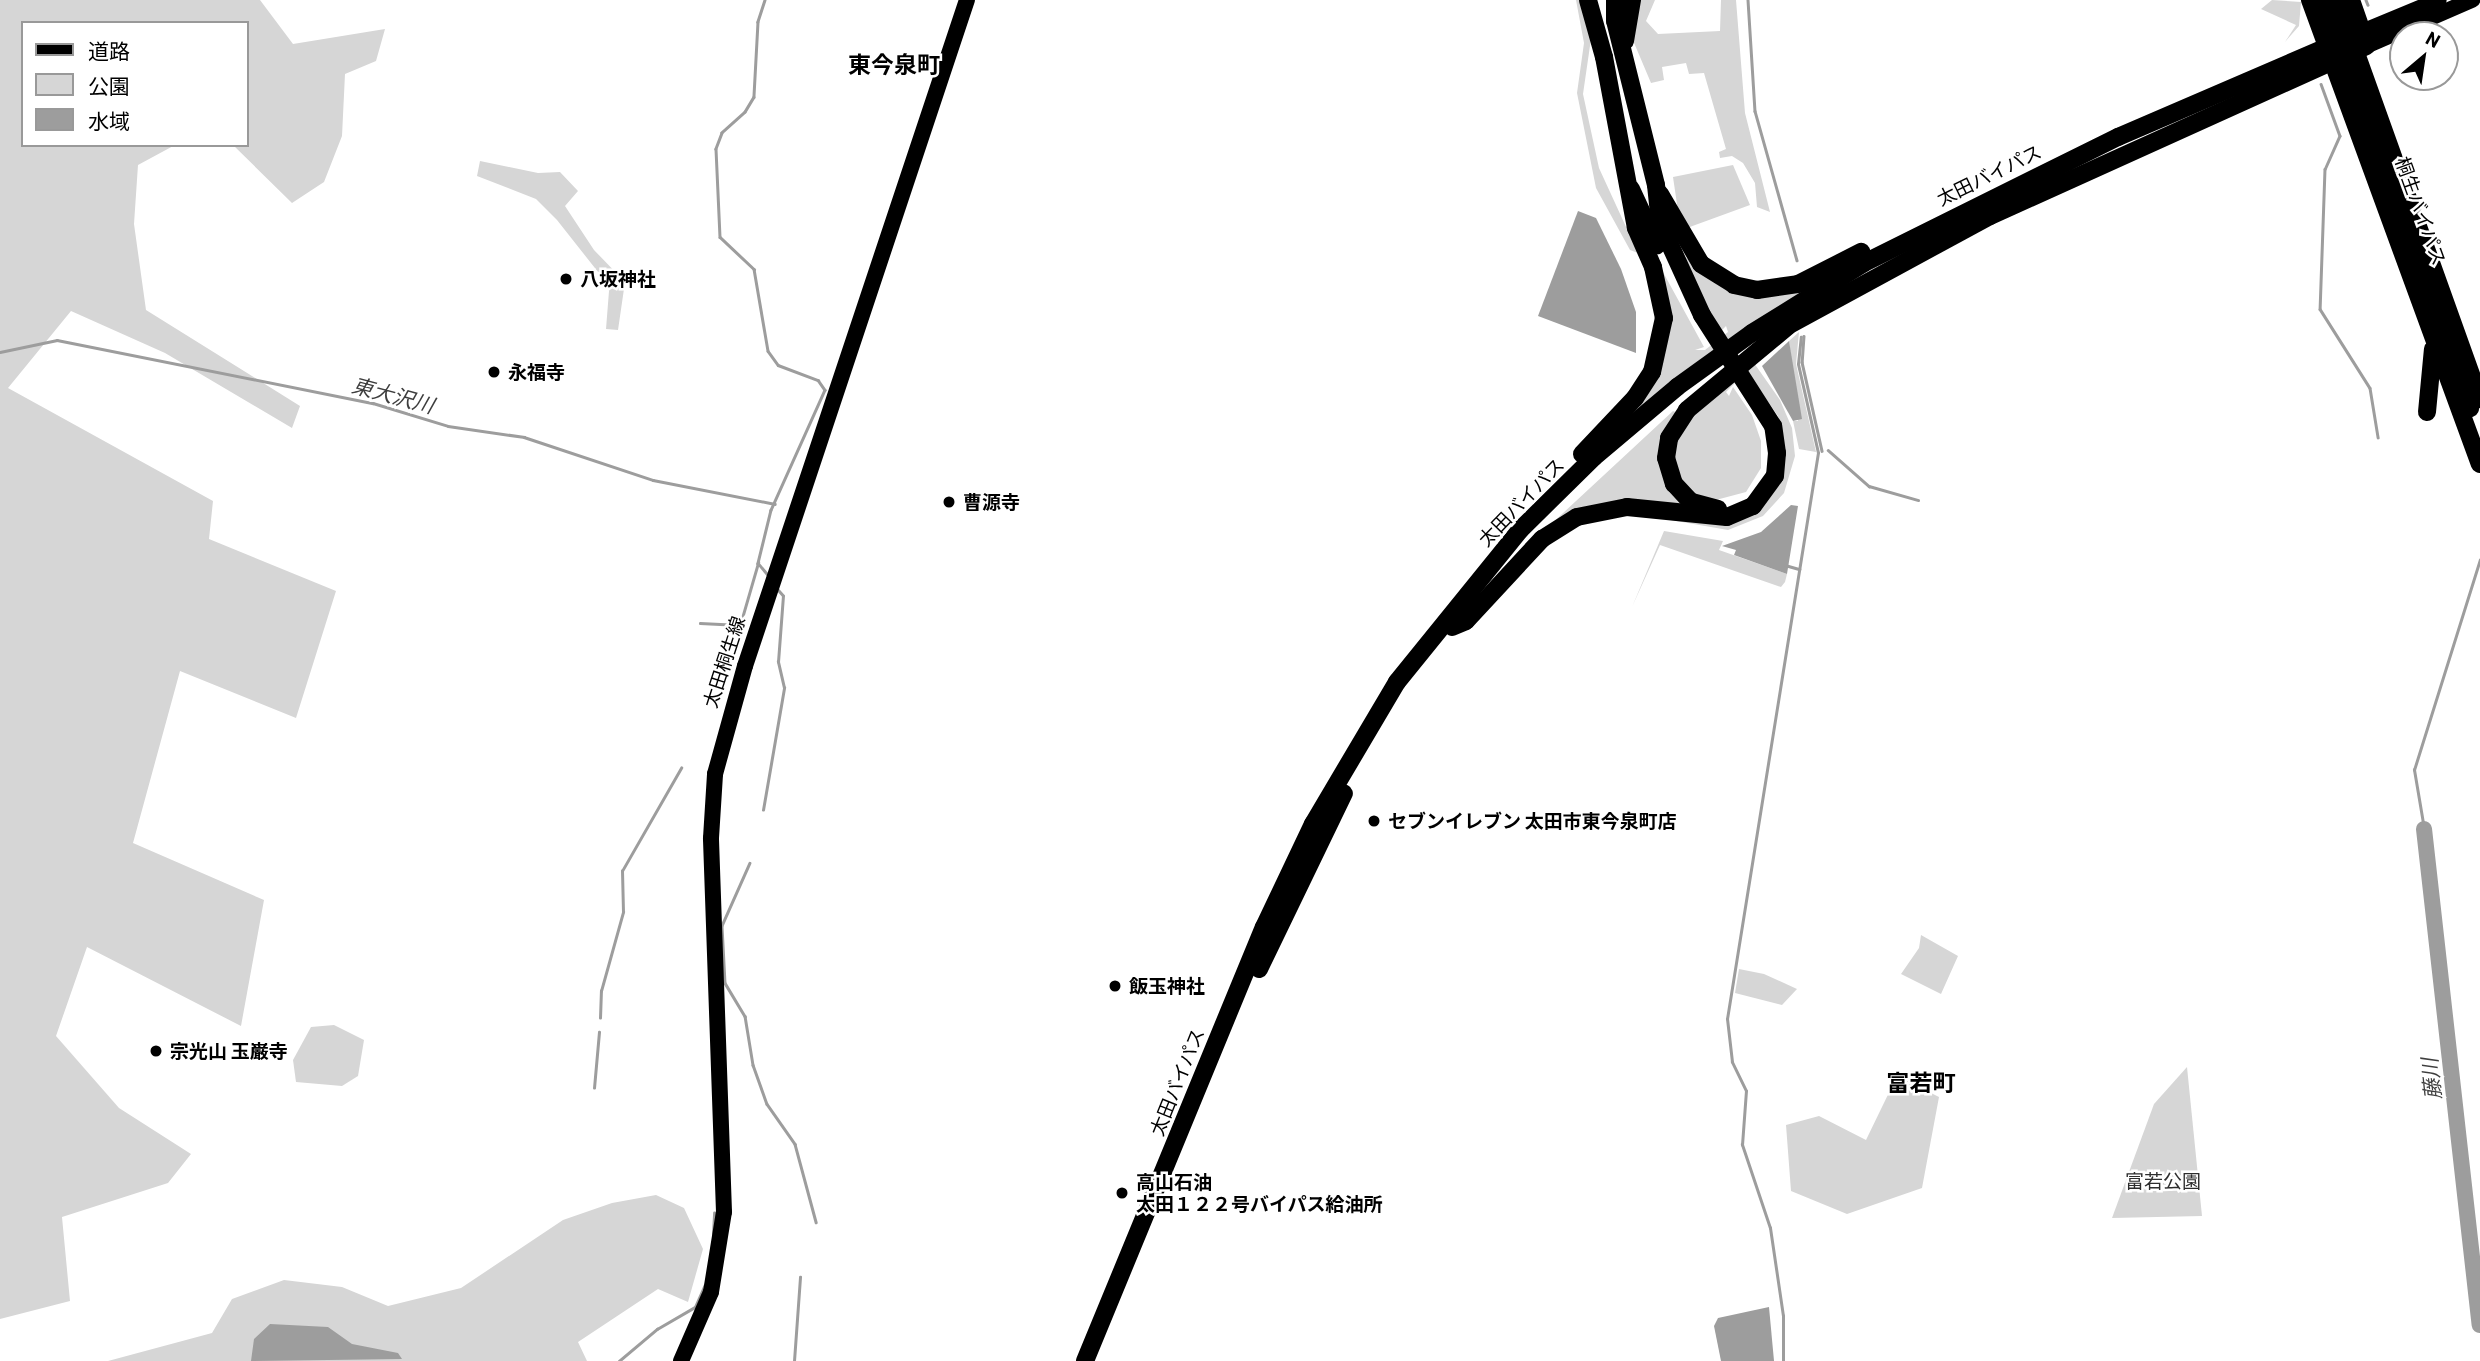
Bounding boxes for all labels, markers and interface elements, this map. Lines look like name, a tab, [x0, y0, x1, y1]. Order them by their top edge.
legend	[21, 21, 248, 147]
north arrow	[2389, 21, 2459, 91]
text: N	[2422, 26, 2445, 52]
text: 道路	[88, 38, 130, 63]
district label: 東今泉町	[848, 50, 940, 78]
text: 公園	[88, 73, 130, 98]
text: 水域	[88, 108, 130, 133]
street label: 太田バイパス	[1933, 140, 2045, 210]
street label: 桐生バイパス	[2391, 154, 2451, 268]
place label: 八坂神社	[580, 268, 656, 290]
marker: 八坂神社	[558, 271, 574, 287]
place label: 永福寺	[508, 361, 565, 383]
marker: 永福寺	[486, 364, 502, 380]
water label: 東大沢川	[349, 372, 437, 418]
street label: 太田バイパス	[1473, 453, 1569, 551]
place label: 曹源寺	[963, 491, 1020, 513]
marker: 曹源寺	[941, 494, 957, 510]
street label: 太田桐生線	[698, 613, 750, 711]
place label: セブンイレブン 太田市東今泉町店	[1388, 810, 1677, 832]
marker: セブンイレブン 太田市東今泉町店	[1366, 813, 1382, 829]
place label: 飯玉神社	[1129, 975, 1205, 997]
marker: 飯玉神社	[1107, 978, 1123, 994]
street label: 太田バイパス	[1145, 1025, 1209, 1139]
place label: 宗光山 玉巌寺	[170, 1040, 288, 1062]
marker: 宗光山 玉巌寺	[148, 1043, 164, 1059]
water label: 藤川	[2416, 1057, 2446, 1101]
district label: 富若町	[1887, 1068, 1955, 1096]
park label: 富若公園	[2125, 1170, 2201, 1192]
place label: 高山石油 太田１２２号バイパス給油所	[1136, 1171, 1383, 1215]
marker: 高山石油 太田１２２号バイパス給油所	[1114, 1185, 1130, 1201]

